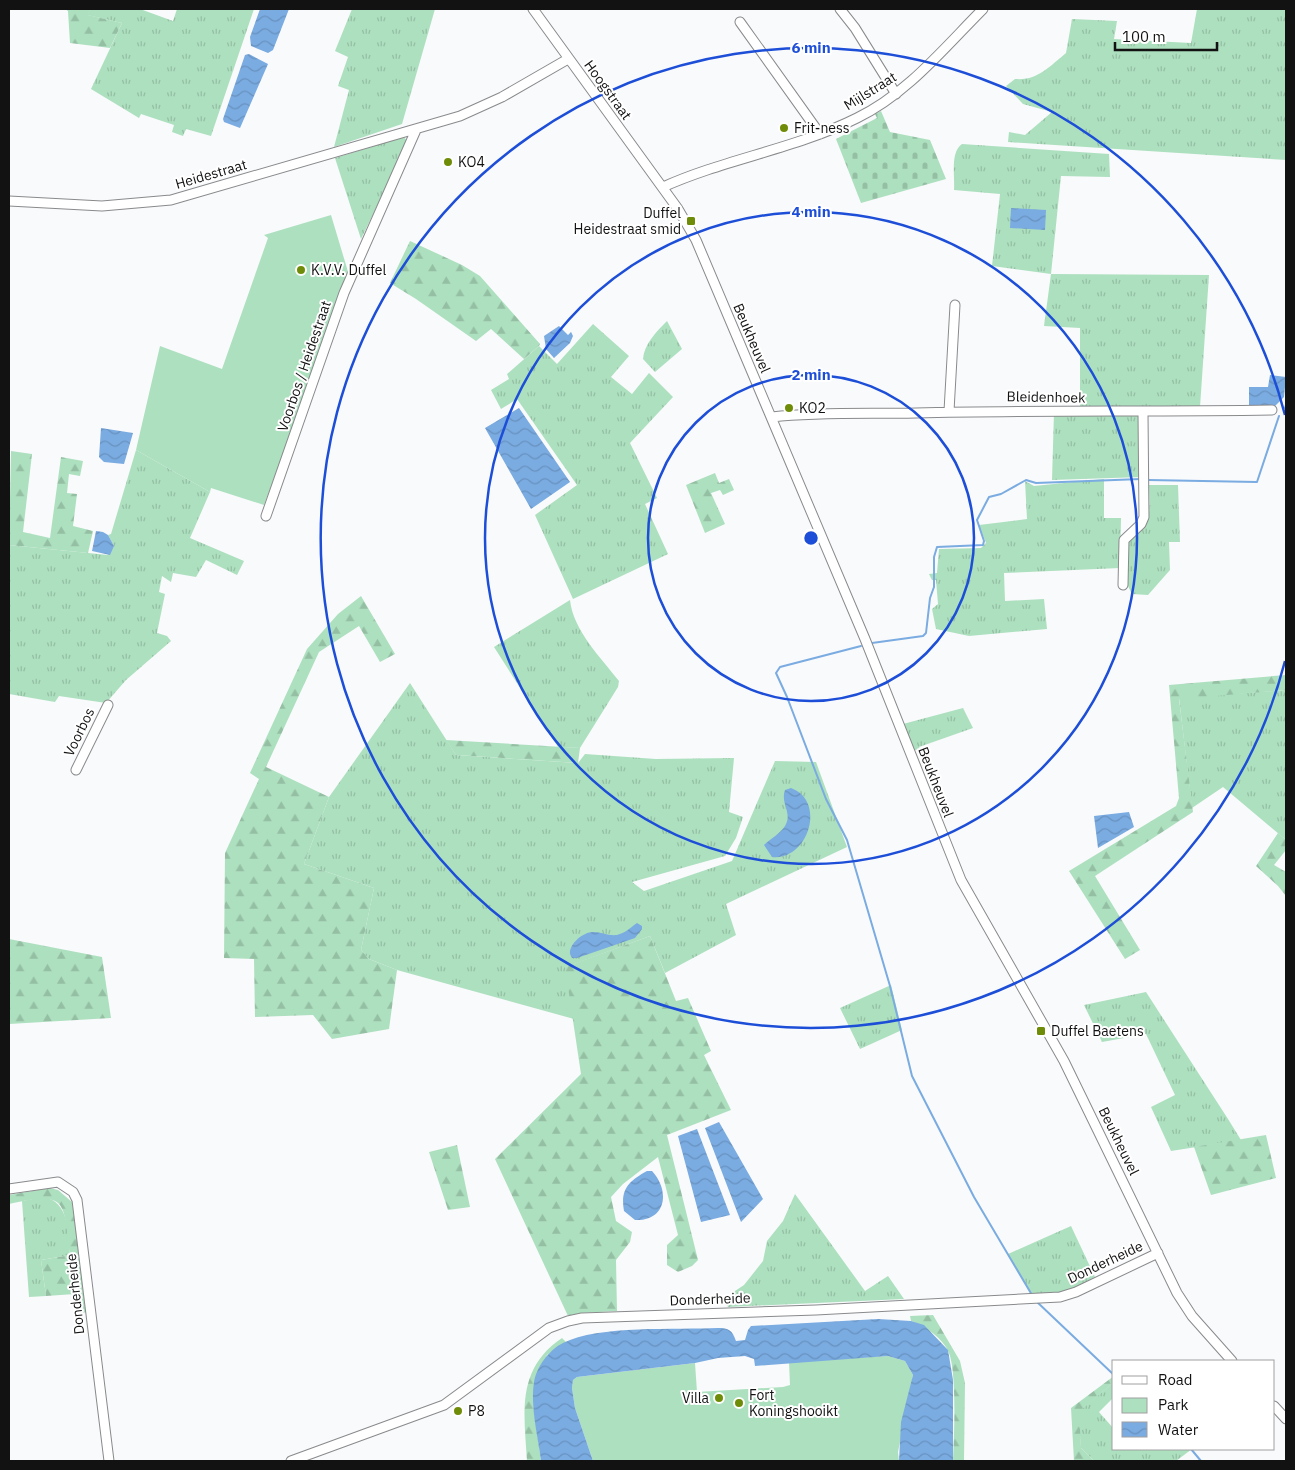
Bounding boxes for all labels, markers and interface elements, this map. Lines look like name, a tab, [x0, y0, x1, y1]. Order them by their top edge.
scale bar	[1115, 20, 1218, 52]
text: 100 m	[1122, 27, 1166, 46]
text: 6 min	[791, 38, 831, 57]
street label: Hoogstraat	[580, 57, 636, 123]
street label: Mijlstraat	[840, 68, 900, 114]
place label: Frit-ness	[794, 119, 850, 137]
marker: Frit-ness	[778, 122, 790, 134]
place label: KO4	[458, 153, 485, 171]
street label: Heidestraat	[173, 155, 249, 193]
marker: KO4	[442, 156, 454, 168]
text: 4 min	[791, 202, 831, 221]
place label: Duffel Heidestraat smid	[574, 204, 681, 238]
marker: Duffel Heidestraat smid	[685, 215, 697, 227]
place label: K.V.V. Duffel	[311, 261, 386, 279]
marker: K.V.V. Duffel	[295, 264, 307, 276]
street label: Voorbos / Heidestraat	[273, 298, 335, 434]
street label: Beukheuvel	[729, 300, 775, 376]
text: 2 min	[791, 365, 831, 384]
street label: Bleidenhoek	[1006, 387, 1086, 407]
place label: KO2	[799, 399, 826, 417]
marker: KO2	[783, 402, 795, 414]
centre of rings	[802, 529, 820, 547]
street label: Voorbos	[60, 705, 99, 759]
street label: Beukheuvel	[914, 744, 958, 820]
place label: Duffel Baetens	[1051, 1022, 1144, 1040]
marker: Duffel Baetens	[1035, 1025, 1047, 1037]
street label: Beukheuvel	[1095, 1104, 1143, 1178]
street label: Donderheide	[1064, 1237, 1146, 1287]
street label: Donderheide	[62, 1252, 88, 1335]
street label: Donderheide	[669, 1289, 751, 1309]
legend	[1112, 1360, 1275, 1450]
text: Road	[1158, 1370, 1193, 1389]
place label: Fort Koningshooikt	[749, 1386, 838, 1420]
place label: Villa	[682, 1389, 710, 1407]
marker: Villa	[713, 1392, 725, 1404]
text: Park	[1158, 1395, 1188, 1414]
marker: Fort Koningshooikt	[733, 1397, 745, 1409]
place label: P8	[468, 1402, 485, 1420]
marker: P8	[452, 1405, 464, 1417]
text: Water	[1158, 1420, 1199, 1439]

